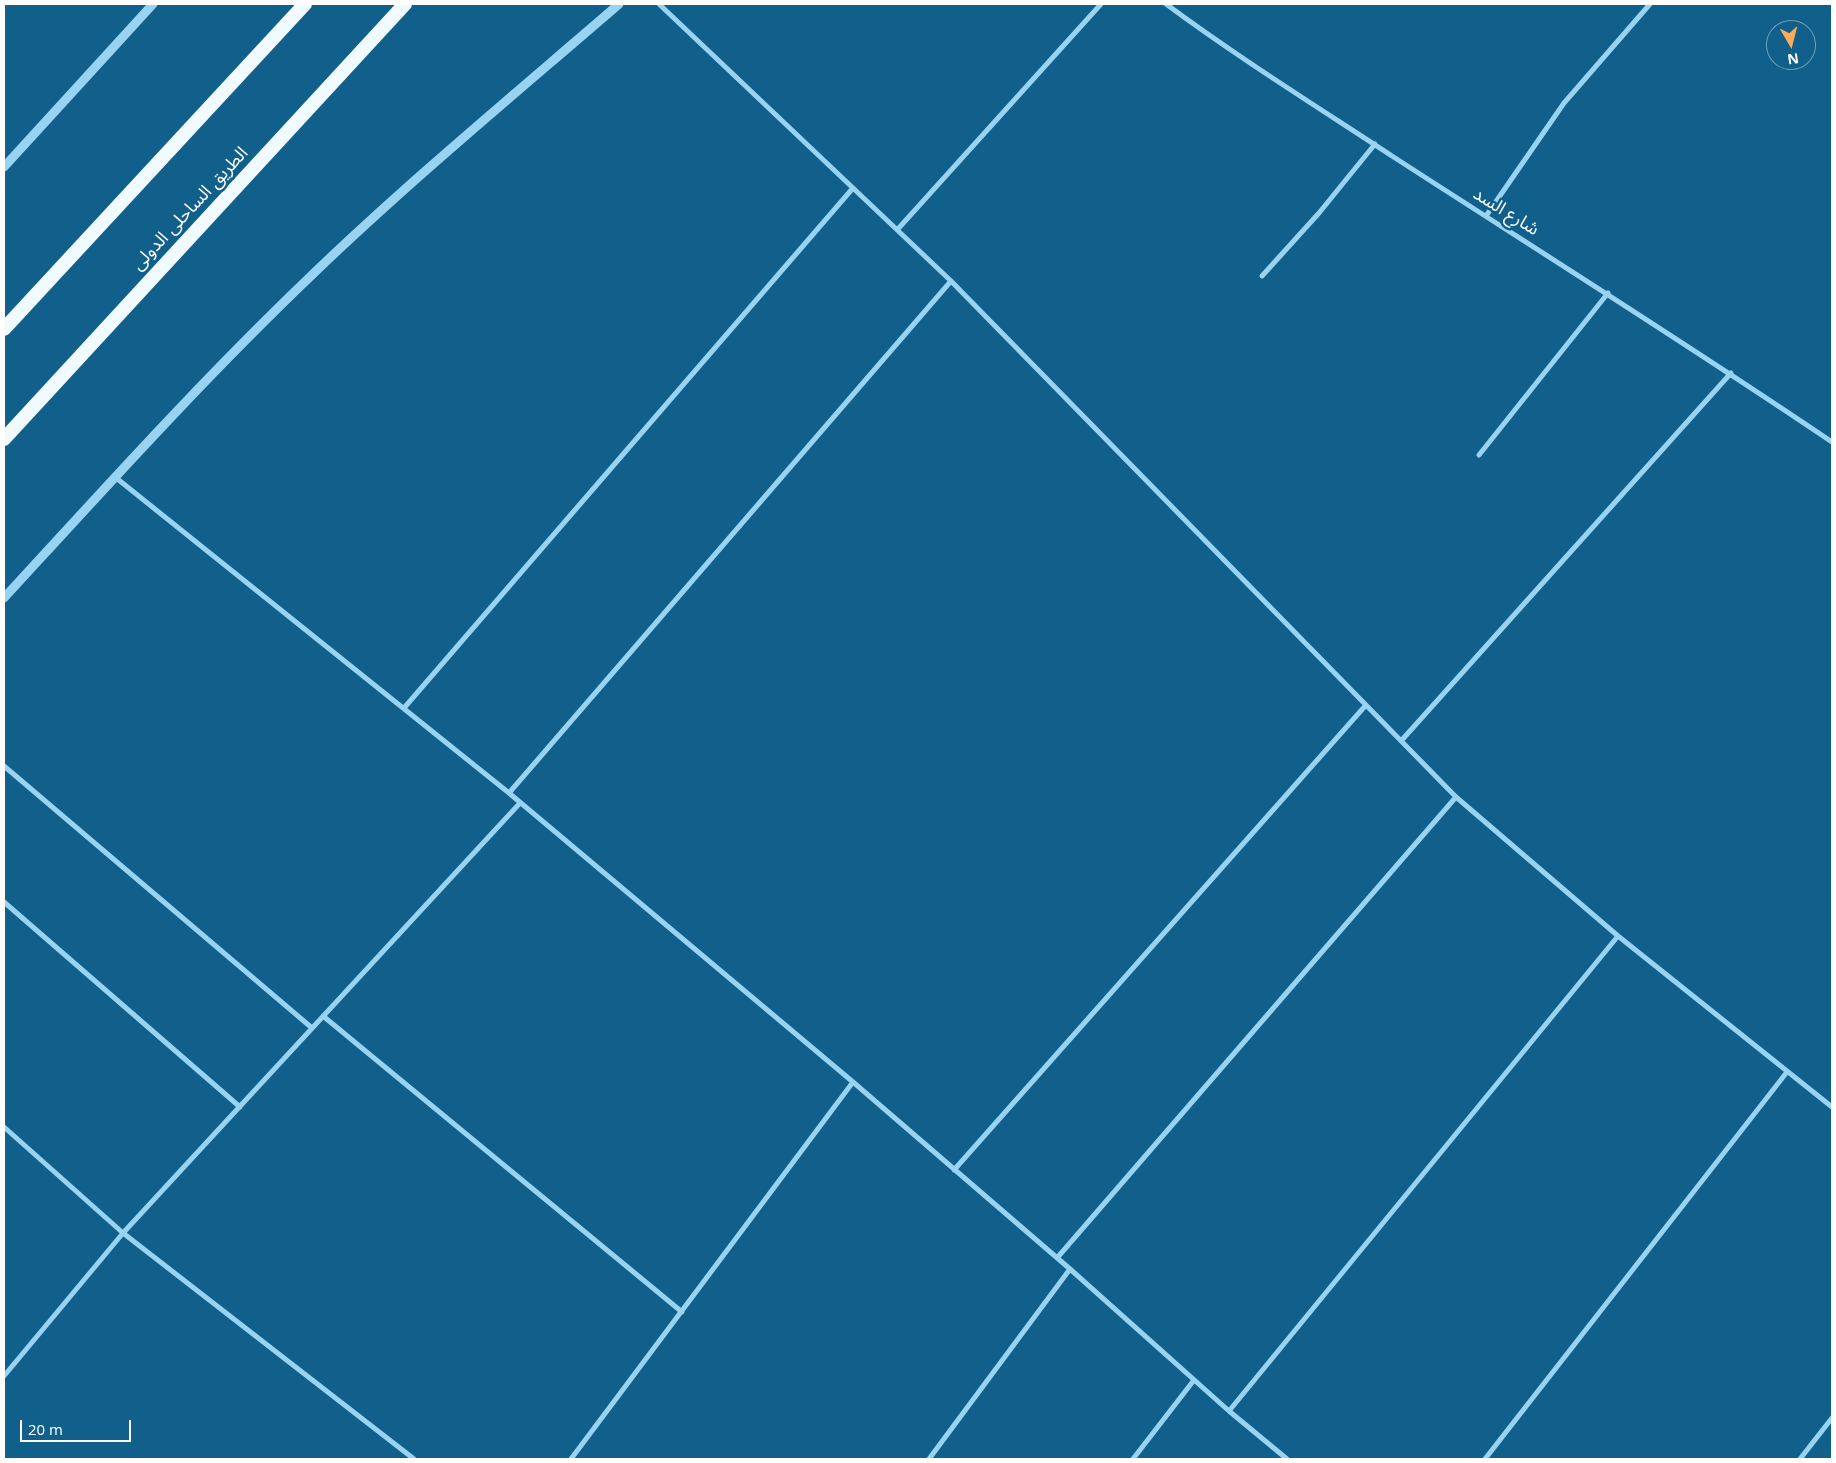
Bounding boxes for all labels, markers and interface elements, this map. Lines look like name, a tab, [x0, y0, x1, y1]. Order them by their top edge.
north arrow	[1766, 20, 1816, 70]
text: N	[1786, 49, 1800, 70]
street label: الطريق الساحلى الدولى	[127, 143, 253, 275]
street label: شارع السد	[1469, 183, 1543, 241]
scale bar	[22, 1410, 134, 1442]
text: 20 m	[28, 1419, 63, 1439]

